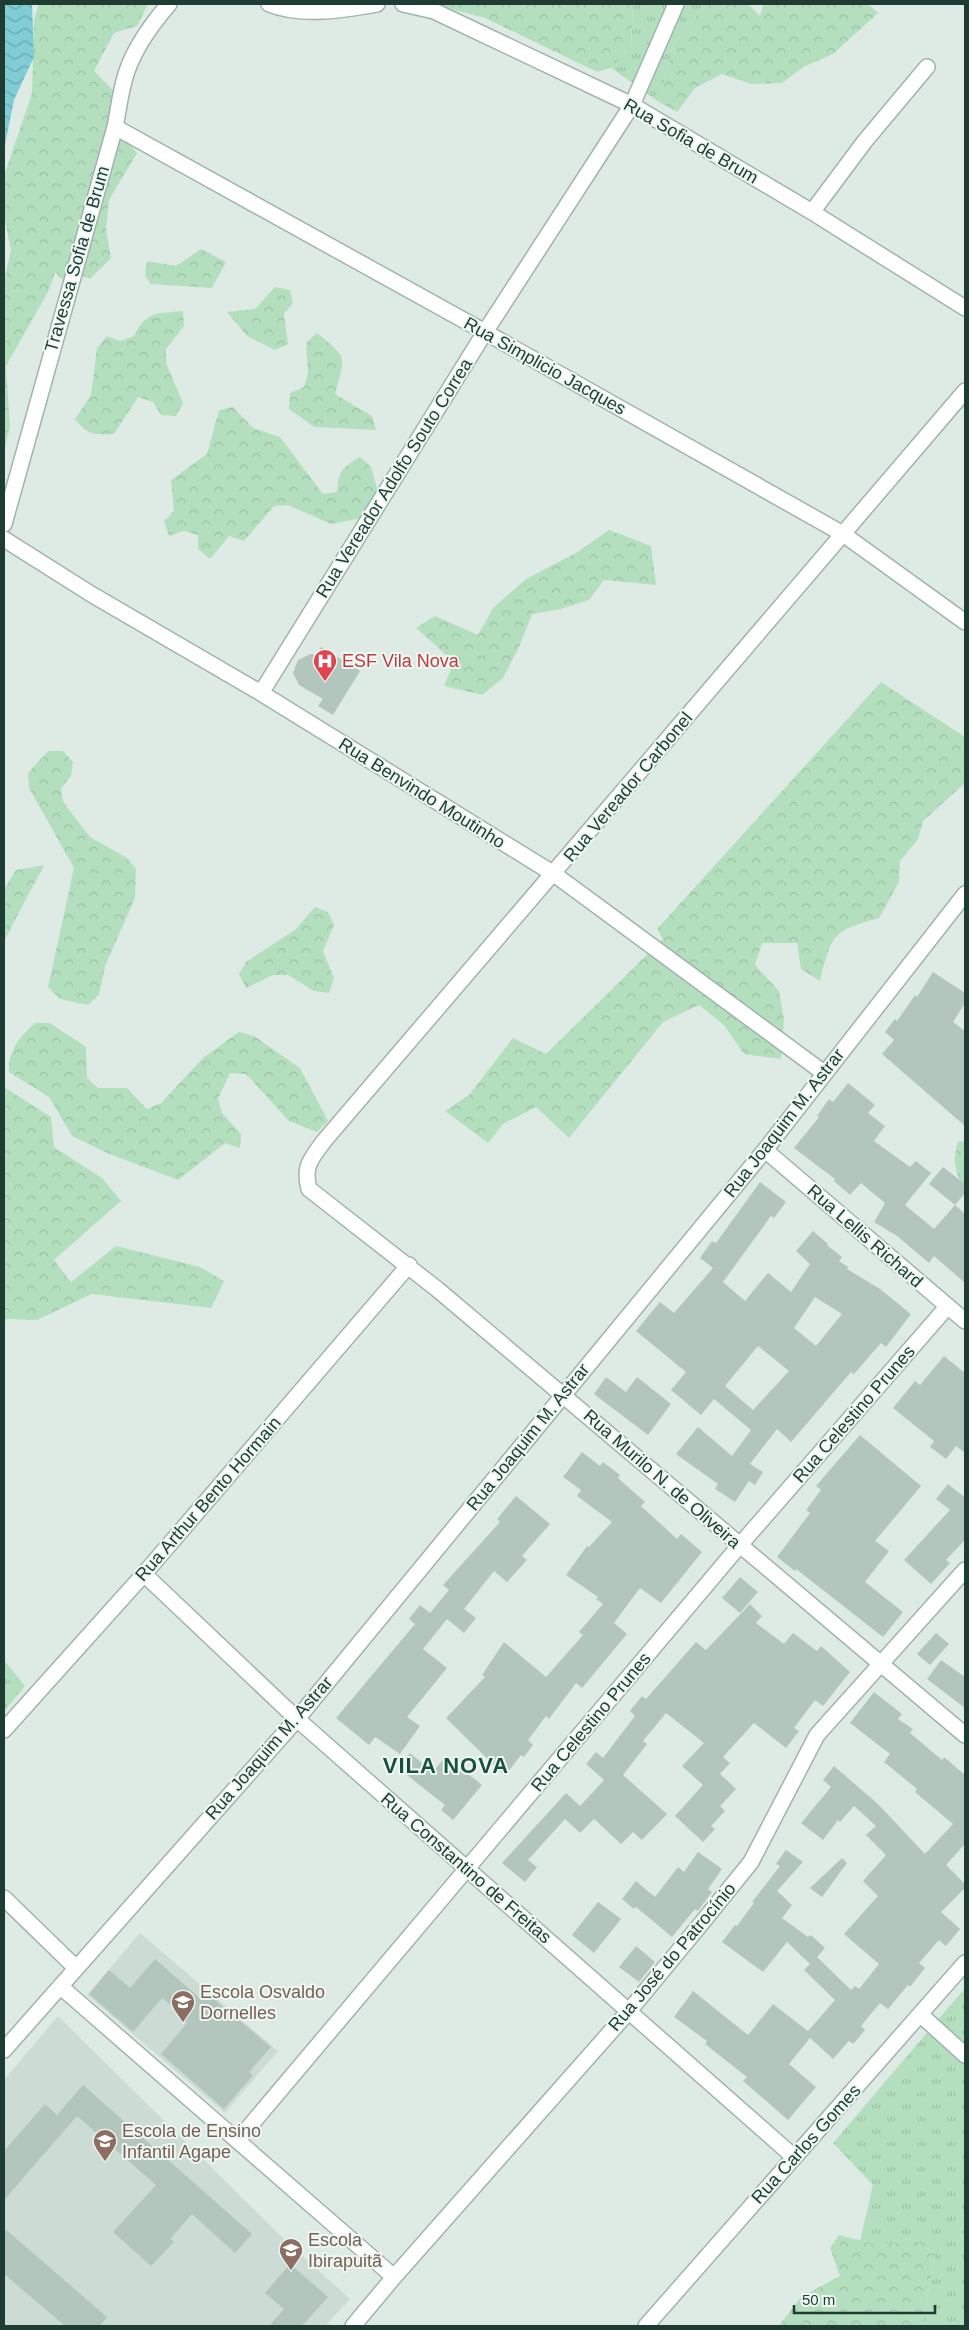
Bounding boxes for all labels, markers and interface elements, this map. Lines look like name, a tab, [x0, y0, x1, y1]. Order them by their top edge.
street label: Rua Sofia de Brum	[620, 94, 762, 188]
street label: Travessa Sofia de Brum	[41, 164, 113, 354]
street label: Rua Simplicio Jacques	[461, 313, 629, 419]
street label: Rua Vereador Adolfo Souto Correa	[312, 354, 477, 601]
hospital icon: ESF Vila Nova	[312, 648, 338, 682]
place label: ESF Vila Nova	[342, 651, 460, 671]
street label: Rua Vereador Carbonel	[560, 708, 696, 866]
street label: Rua Benvindo Moutinho	[335, 734, 509, 852]
street label: Rua Joaquim M. Astrar	[720, 1045, 848, 1201]
street label: Rua Lellis Richard	[803, 1181, 927, 1291]
street label: Rua Celestino Prunes	[789, 1341, 919, 1487]
street label: Rua Joaquim M. Astrar	[463, 1360, 593, 1514]
street label: Rua Murilo N. de Oliveira	[580, 1405, 745, 1553]
street label: Rua Arthur Bento Hormain	[131, 1413, 285, 1585]
street label: Rua Celestino Prunes	[527, 1649, 655, 1795]
street label: Rua Joaquim M. Astrar	[201, 1672, 337, 1824]
district label: VILA NOVA	[383, 1753, 509, 1778]
street label: Rua Constantino de Freitas	[377, 1789, 555, 1947]
street label: Rua José do Patrocínio	[604, 1879, 740, 2035]
place label: Escola Osvaldo Dornelles	[200, 1982, 325, 2023]
school or university icon: Escola Osvaldo Dornelles	[170, 1989, 196, 2023]
street label: Rua Carlos Gomes	[747, 2080, 865, 2208]
place label: Escola de Ensino Infantil Agape	[122, 2121, 261, 2162]
school or university icon: Escola de Ensino Infantil Agape	[92, 2128, 118, 2162]
place label: Escola Ibirapuitã	[308, 2230, 383, 2271]
school or university icon: Escola Ibirapuitã	[278, 2237, 304, 2271]
scale bar	[794, 2282, 935, 2314]
text: 50 m	[802, 2291, 835, 2308]

